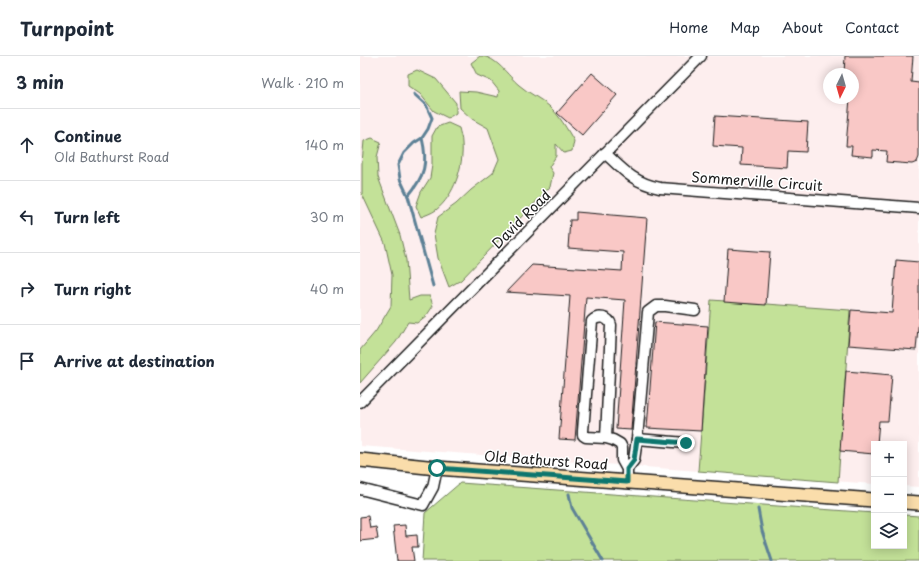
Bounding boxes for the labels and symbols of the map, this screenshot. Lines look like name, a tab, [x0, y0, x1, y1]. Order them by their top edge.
north arrow	[823, 68, 859, 104]
street label: Sommerville Circuit	[691, 166, 824, 196]
street label: David Road	[487, 185, 555, 253]
route end	[677, 434, 695, 452]
street label: Old Bathurst Road	[483, 445, 609, 475]
route start	[428, 459, 446, 477]

